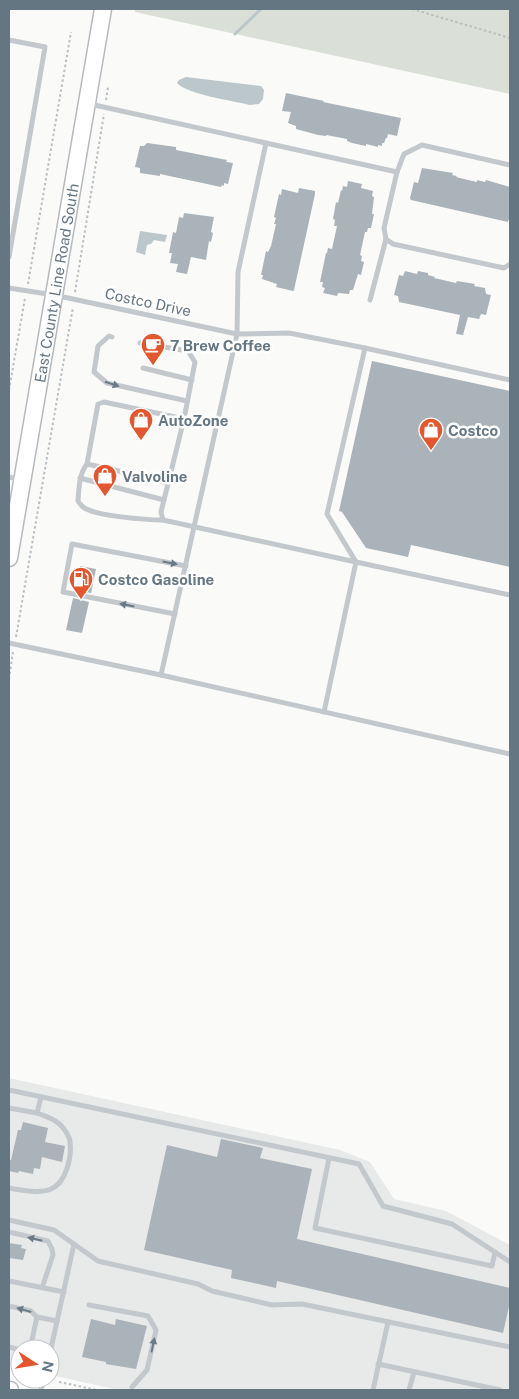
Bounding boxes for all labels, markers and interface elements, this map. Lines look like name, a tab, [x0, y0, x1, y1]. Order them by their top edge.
street label: East County Line Road South	[31, 182, 82, 384]
street label: Costco Drive	[103, 285, 193, 319]
cafe icon: 7 Brew Coffee	[140, 332, 166, 366]
place label: 7 Brew Coffee	[170, 337, 271, 354]
one-way arrow	[105, 380, 120, 388]
shop icon: AutoZone	[128, 407, 154, 441]
place label: AutoZone	[158, 412, 228, 429]
shop icon: Costco	[418, 417, 444, 451]
place label: Costco	[448, 422, 498, 439]
shop icon: Valvoline	[92, 463, 118, 497]
place label: Valvoline	[122, 468, 188, 485]
one-way arrow	[163, 559, 178, 567]
fuel station icon: Costco Gasoline	[68, 566, 94, 600]
place label: Costco Gasoline	[98, 571, 214, 588]
one-way arrow	[120, 601, 135, 609]
one-way arrow	[27, 1234, 43, 1242]
one-way arrow	[16, 1305, 31, 1313]
one-way arrow	[149, 1337, 157, 1352]
north arrow	[10, 1339, 60, 1389]
text: N	[39, 1360, 57, 1374]

